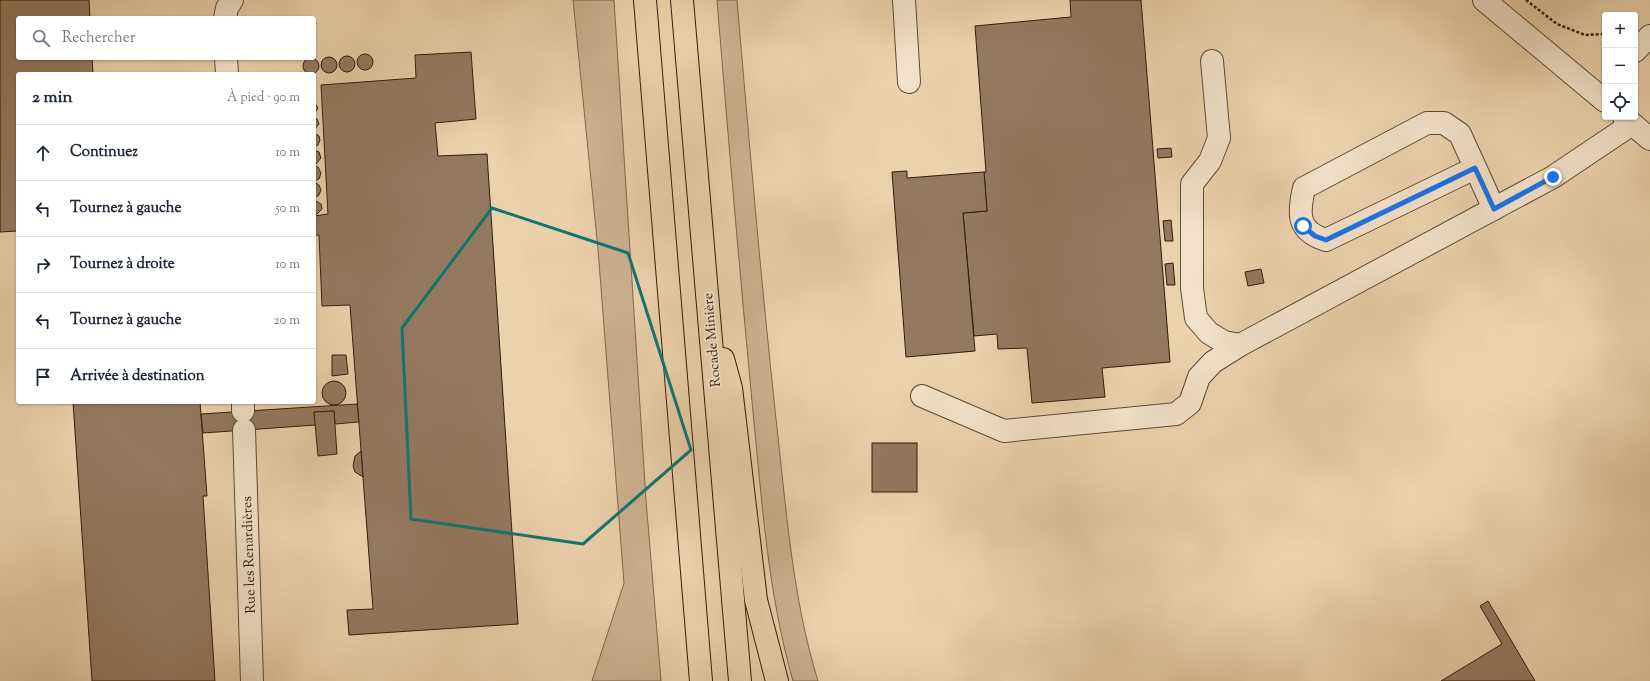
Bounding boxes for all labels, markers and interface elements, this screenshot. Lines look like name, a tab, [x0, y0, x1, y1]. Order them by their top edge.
map controls	[1602, 12, 1638, 120]
button: +	[1602, 12, 1638, 48]
search box	[16, 16, 316, 60]
icon: search	[30, 27, 52, 49]
text: Rechercher	[62, 28, 135, 49]
button: −	[1602, 48, 1638, 84]
button: locate	[1602, 84, 1638, 120]
text: 2 min	[32, 86, 73, 110]
text: À pied · 90 m	[227, 89, 300, 107]
icon: ahead	[32, 142, 54, 164]
text: Continuez	[70, 142, 138, 163]
text: 10 m	[275, 144, 300, 162]
route end	[1544, 168, 1562, 186]
icon: left	[32, 198, 54, 220]
text: Tournez à gauche	[70, 198, 181, 219]
text: 50 m	[275, 200, 300, 218]
route start	[1294, 217, 1312, 235]
icon: right	[32, 254, 54, 276]
text: Tournez à droite	[70, 254, 175, 275]
text: 10 m	[275, 256, 300, 274]
street label: Rocade Minière	[699, 292, 727, 388]
icon: left	[32, 310, 54, 332]
text: Tournez à gauche	[70, 310, 181, 331]
text: 20 m	[274, 312, 300, 330]
icon: arrive	[32, 366, 54, 388]
text: Arrivée à destination	[70, 366, 205, 387]
street label: Rue les Renardières	[238, 496, 262, 614]

